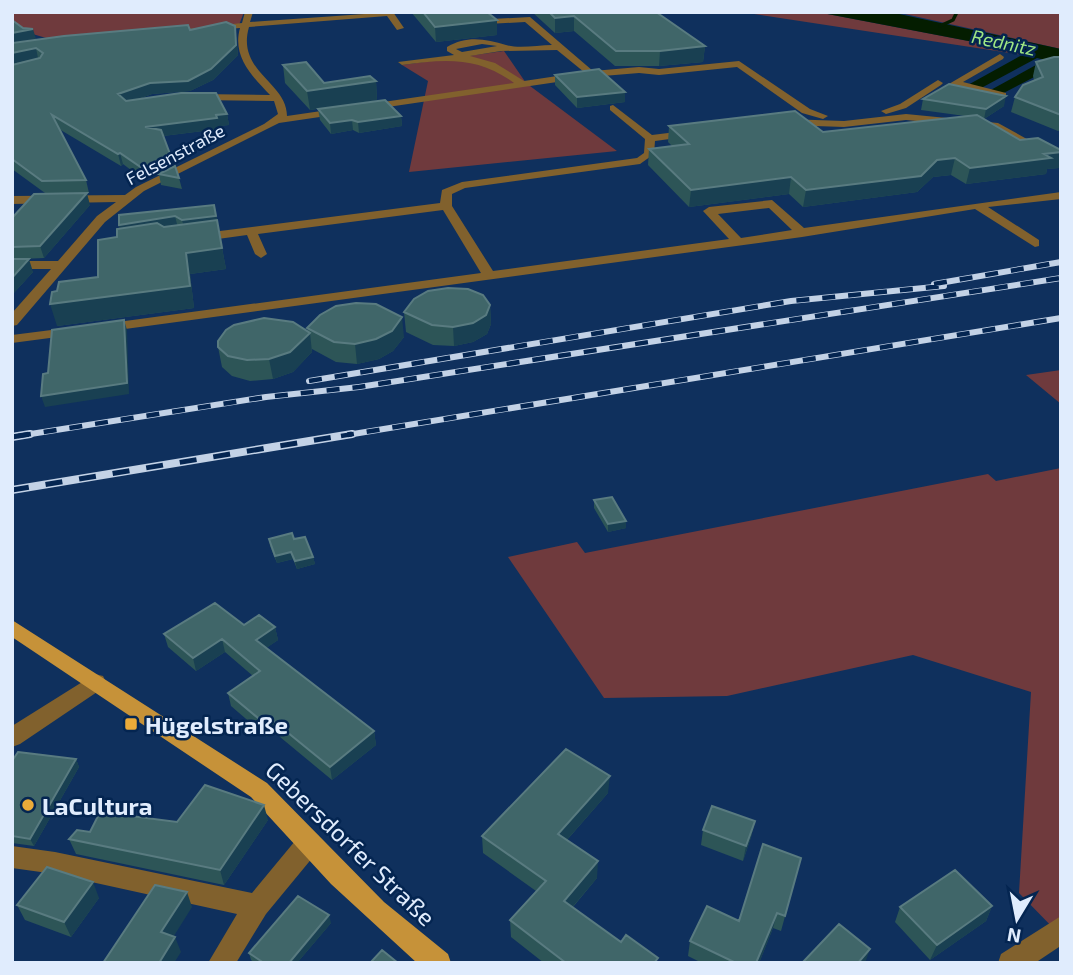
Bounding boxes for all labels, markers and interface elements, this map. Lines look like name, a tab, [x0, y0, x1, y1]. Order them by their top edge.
water label: Rednitz	[970, 24, 1039, 60]
street label: Felsenstraße	[122, 119, 228, 189]
place label: Hügelstraße	[145, 710, 288, 739]
marker: Hügelstraße	[123, 716, 139, 732]
street label: Gebersdorfer Straße	[260, 755, 442, 931]
place label: LaCultura	[42, 791, 152, 820]
marker: LaCultura	[20, 797, 36, 813]
north arrow	[982, 884, 1052, 954]
text: N	[1005, 924, 1023, 949]

